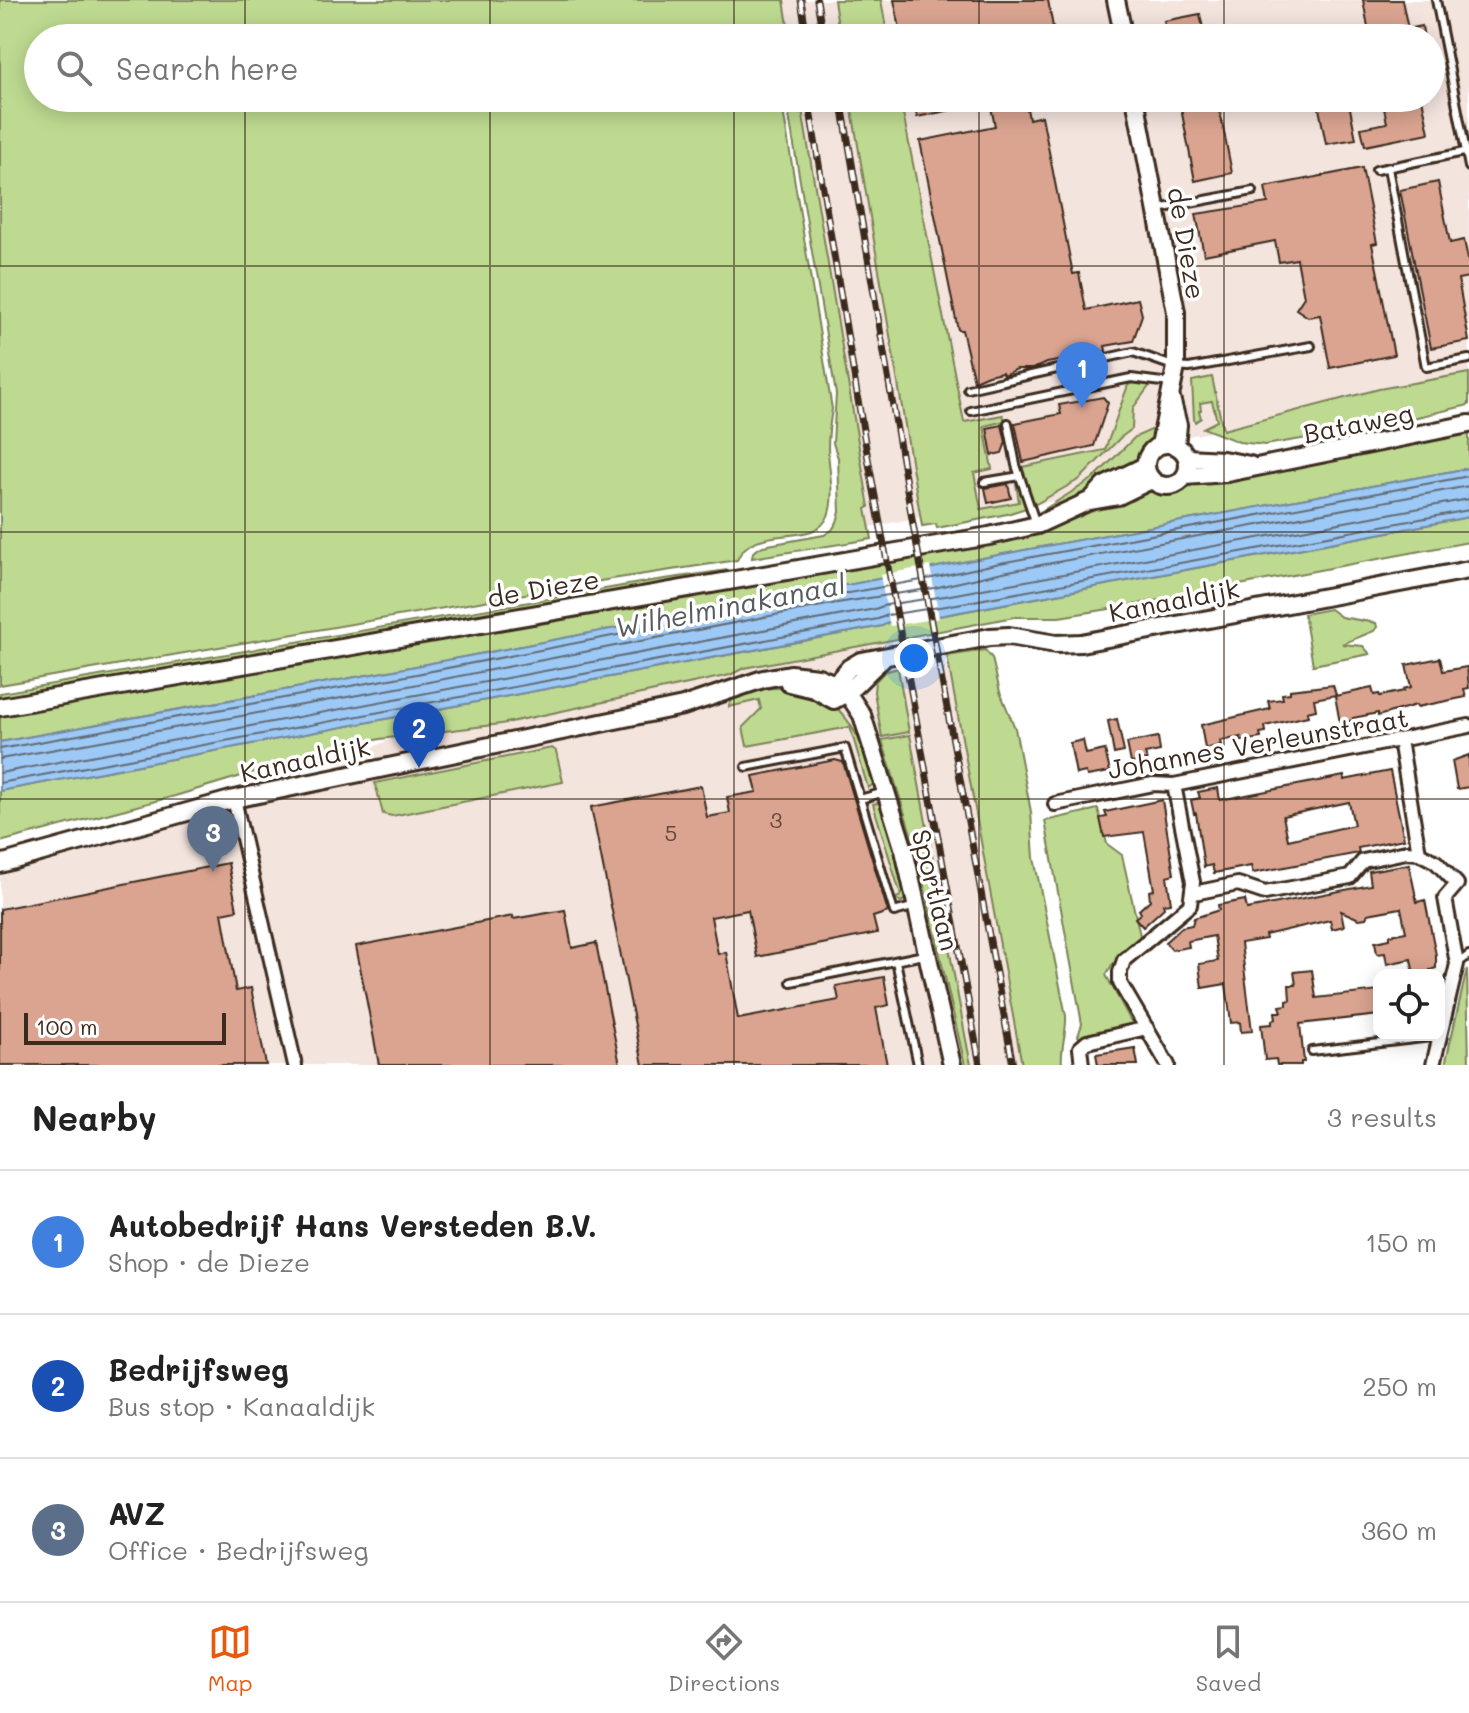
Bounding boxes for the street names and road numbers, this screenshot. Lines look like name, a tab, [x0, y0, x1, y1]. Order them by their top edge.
street label: de Dieze	[1160, 184, 1214, 302]
street label: Bataweg	[1300, 396, 1416, 450]
street label: de Dieze	[484, 561, 602, 615]
street label: Kanaaldijk	[1106, 571, 1242, 629]
street label: Johannes Verleunstraat	[1105, 700, 1411, 786]
street label: Kanaaldijk	[237, 729, 373, 789]
street label: Sportlaan	[905, 826, 967, 954]

